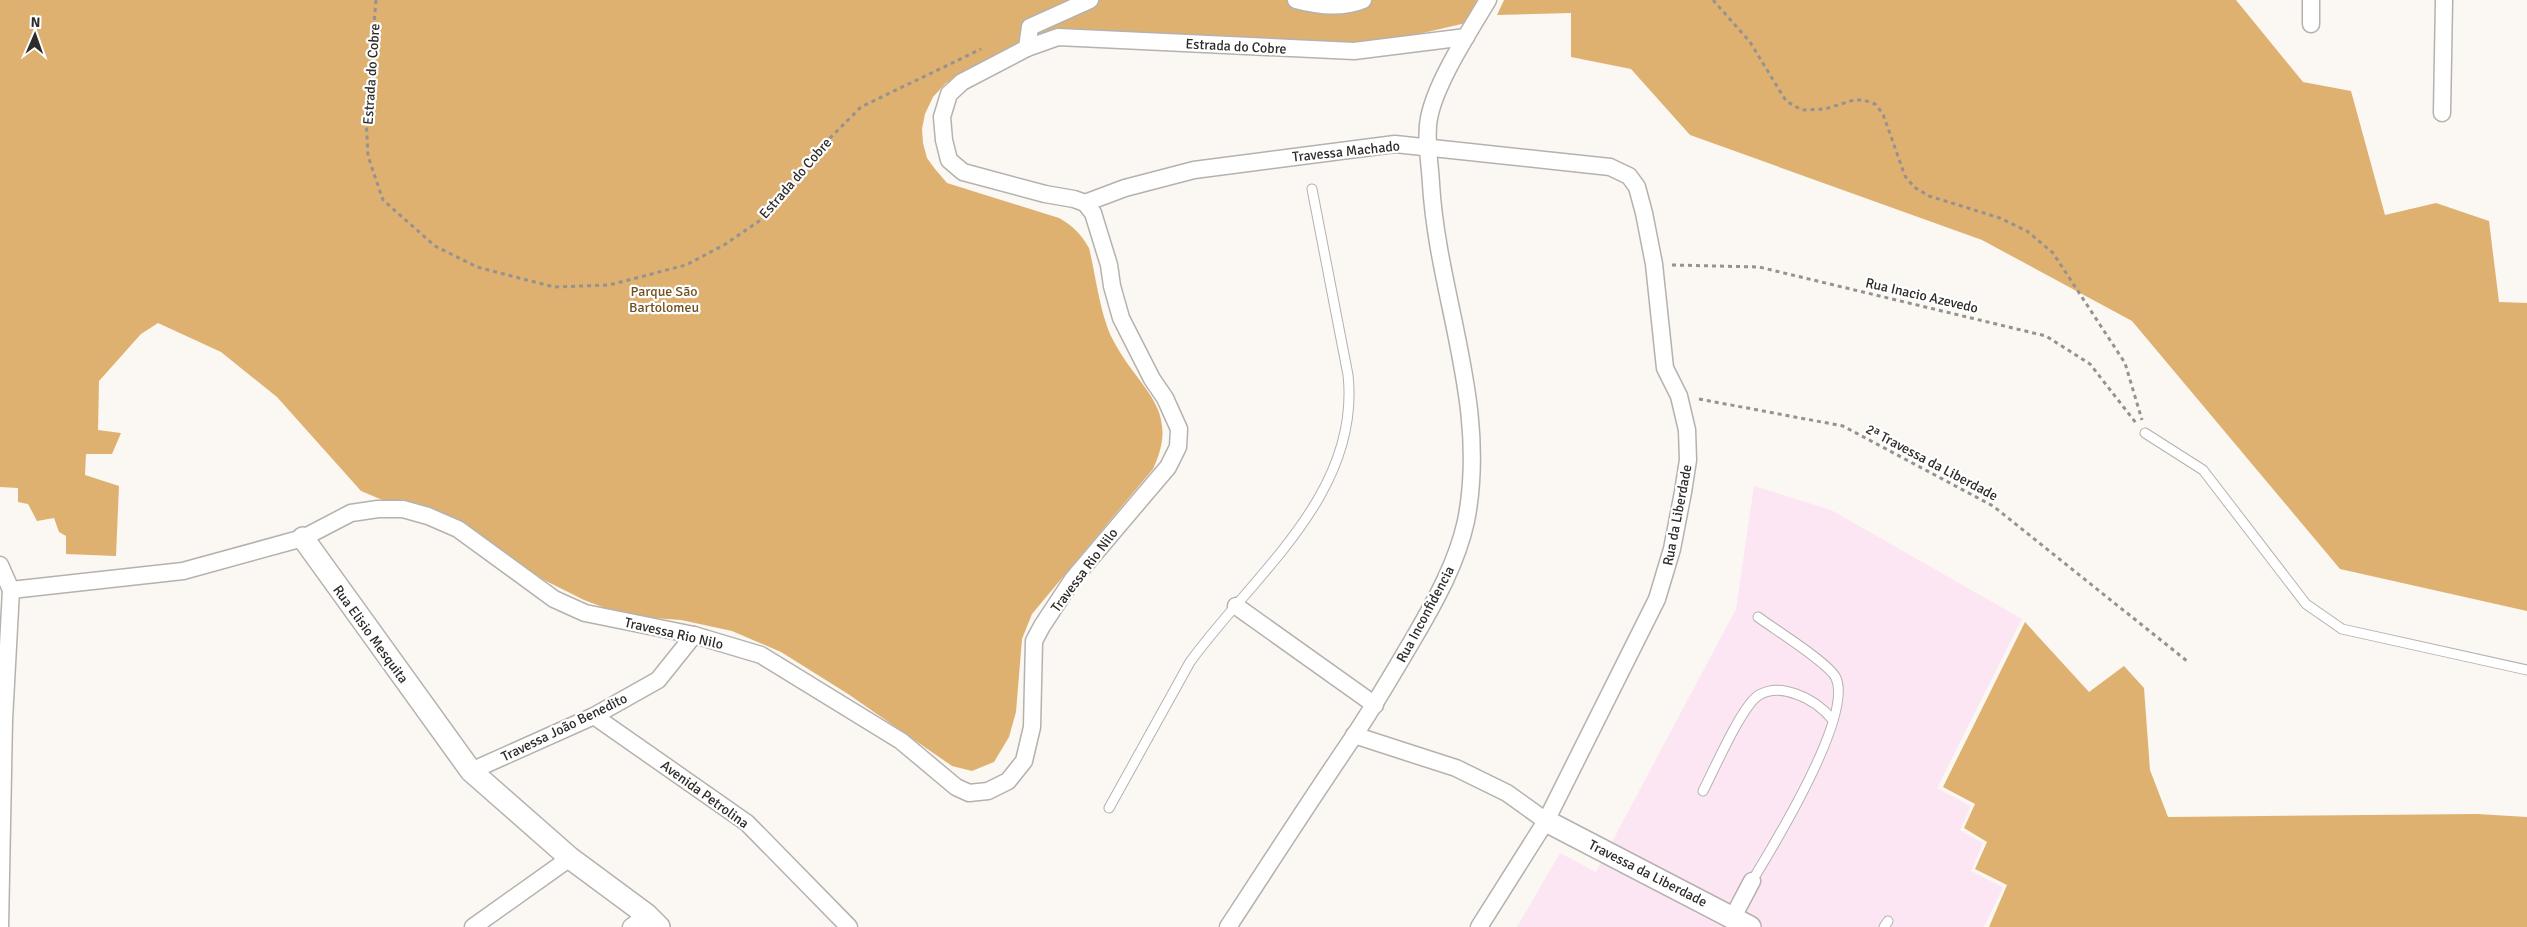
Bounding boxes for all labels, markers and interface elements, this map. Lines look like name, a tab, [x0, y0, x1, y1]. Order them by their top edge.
north arrow	[10, 10, 60, 60]
text: N	[30, 14, 41, 31]
street label: Estrada do Cobre	[359, 23, 384, 125]
street label: Estrada do Cobre	[1185, 35, 1287, 58]
street label: Estrada do Cobre	[756, 135, 835, 222]
street label: Travessa Machado	[1291, 137, 1401, 166]
street label: Rua Inacio Azevedo	[1864, 274, 1980, 317]
park label: Parque São Bartolomeu	[629, 283, 699, 316]
street label: 2ª Travessa da Liberdade	[1863, 420, 2001, 504]
street label: Rua da Liberdade	[1659, 463, 1696, 567]
street label: Travessa Rio Nilo	[1047, 525, 1122, 616]
street label: Rua Inconfidencia	[1393, 563, 1458, 665]
street label: Rua Elisio Mesquita	[329, 582, 412, 687]
street label: Travessa Rio Nilo	[623, 614, 725, 653]
street label: Travessa João Benedito	[498, 690, 630, 765]
street label: Avenida Petrolina	[657, 757, 752, 832]
street label: Travessa da Liberdade	[1586, 836, 1710, 911]

